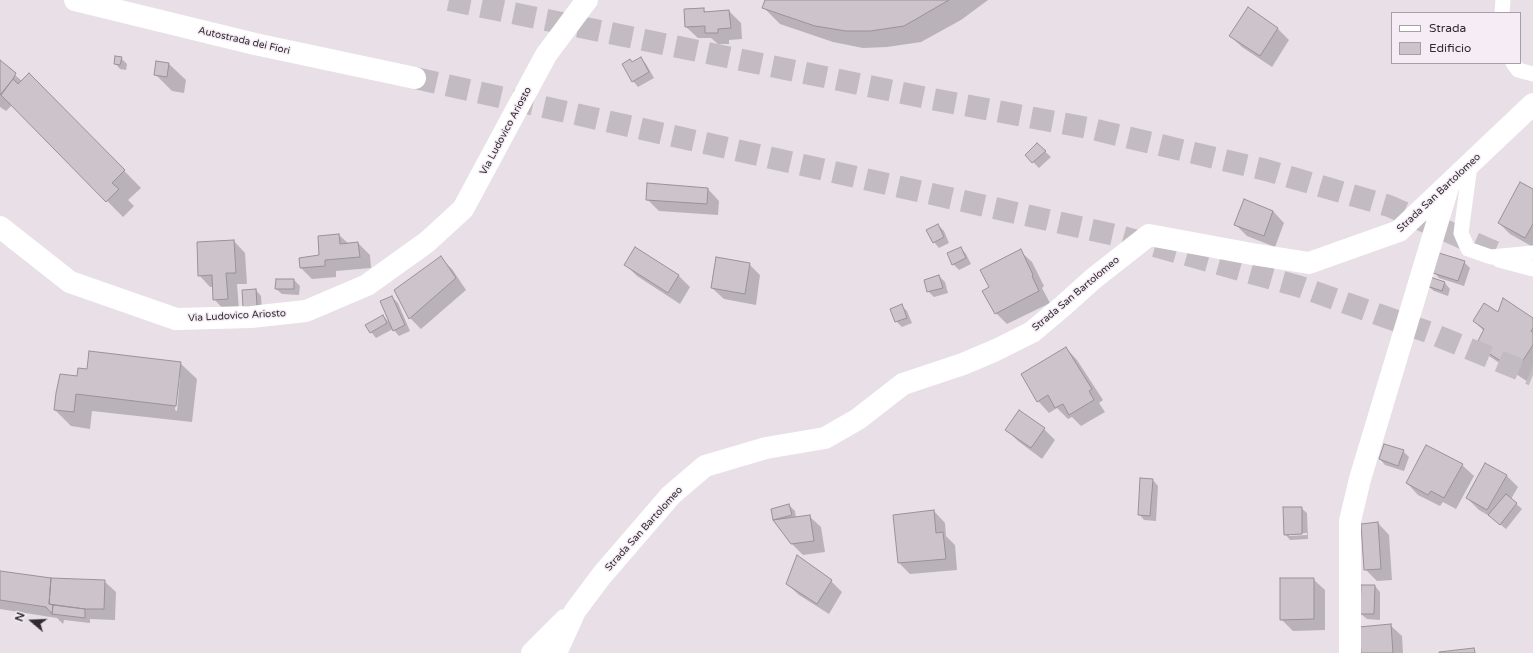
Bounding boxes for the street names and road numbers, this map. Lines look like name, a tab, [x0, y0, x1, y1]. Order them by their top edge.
street label: Autostrada dei Fiori	[197, 25, 291, 57]
street label: Via Ludovico Ariosto	[478, 85, 534, 177]
street label: Strada San Bartolomeo	[1395, 151, 1483, 235]
street label: Strada San Bartolomeo	[1030, 254, 1122, 334]
street label: Via Ludovico Ariosto	[188, 307, 286, 325]
street label: Strada San Bartolomeo	[603, 484, 685, 574]

